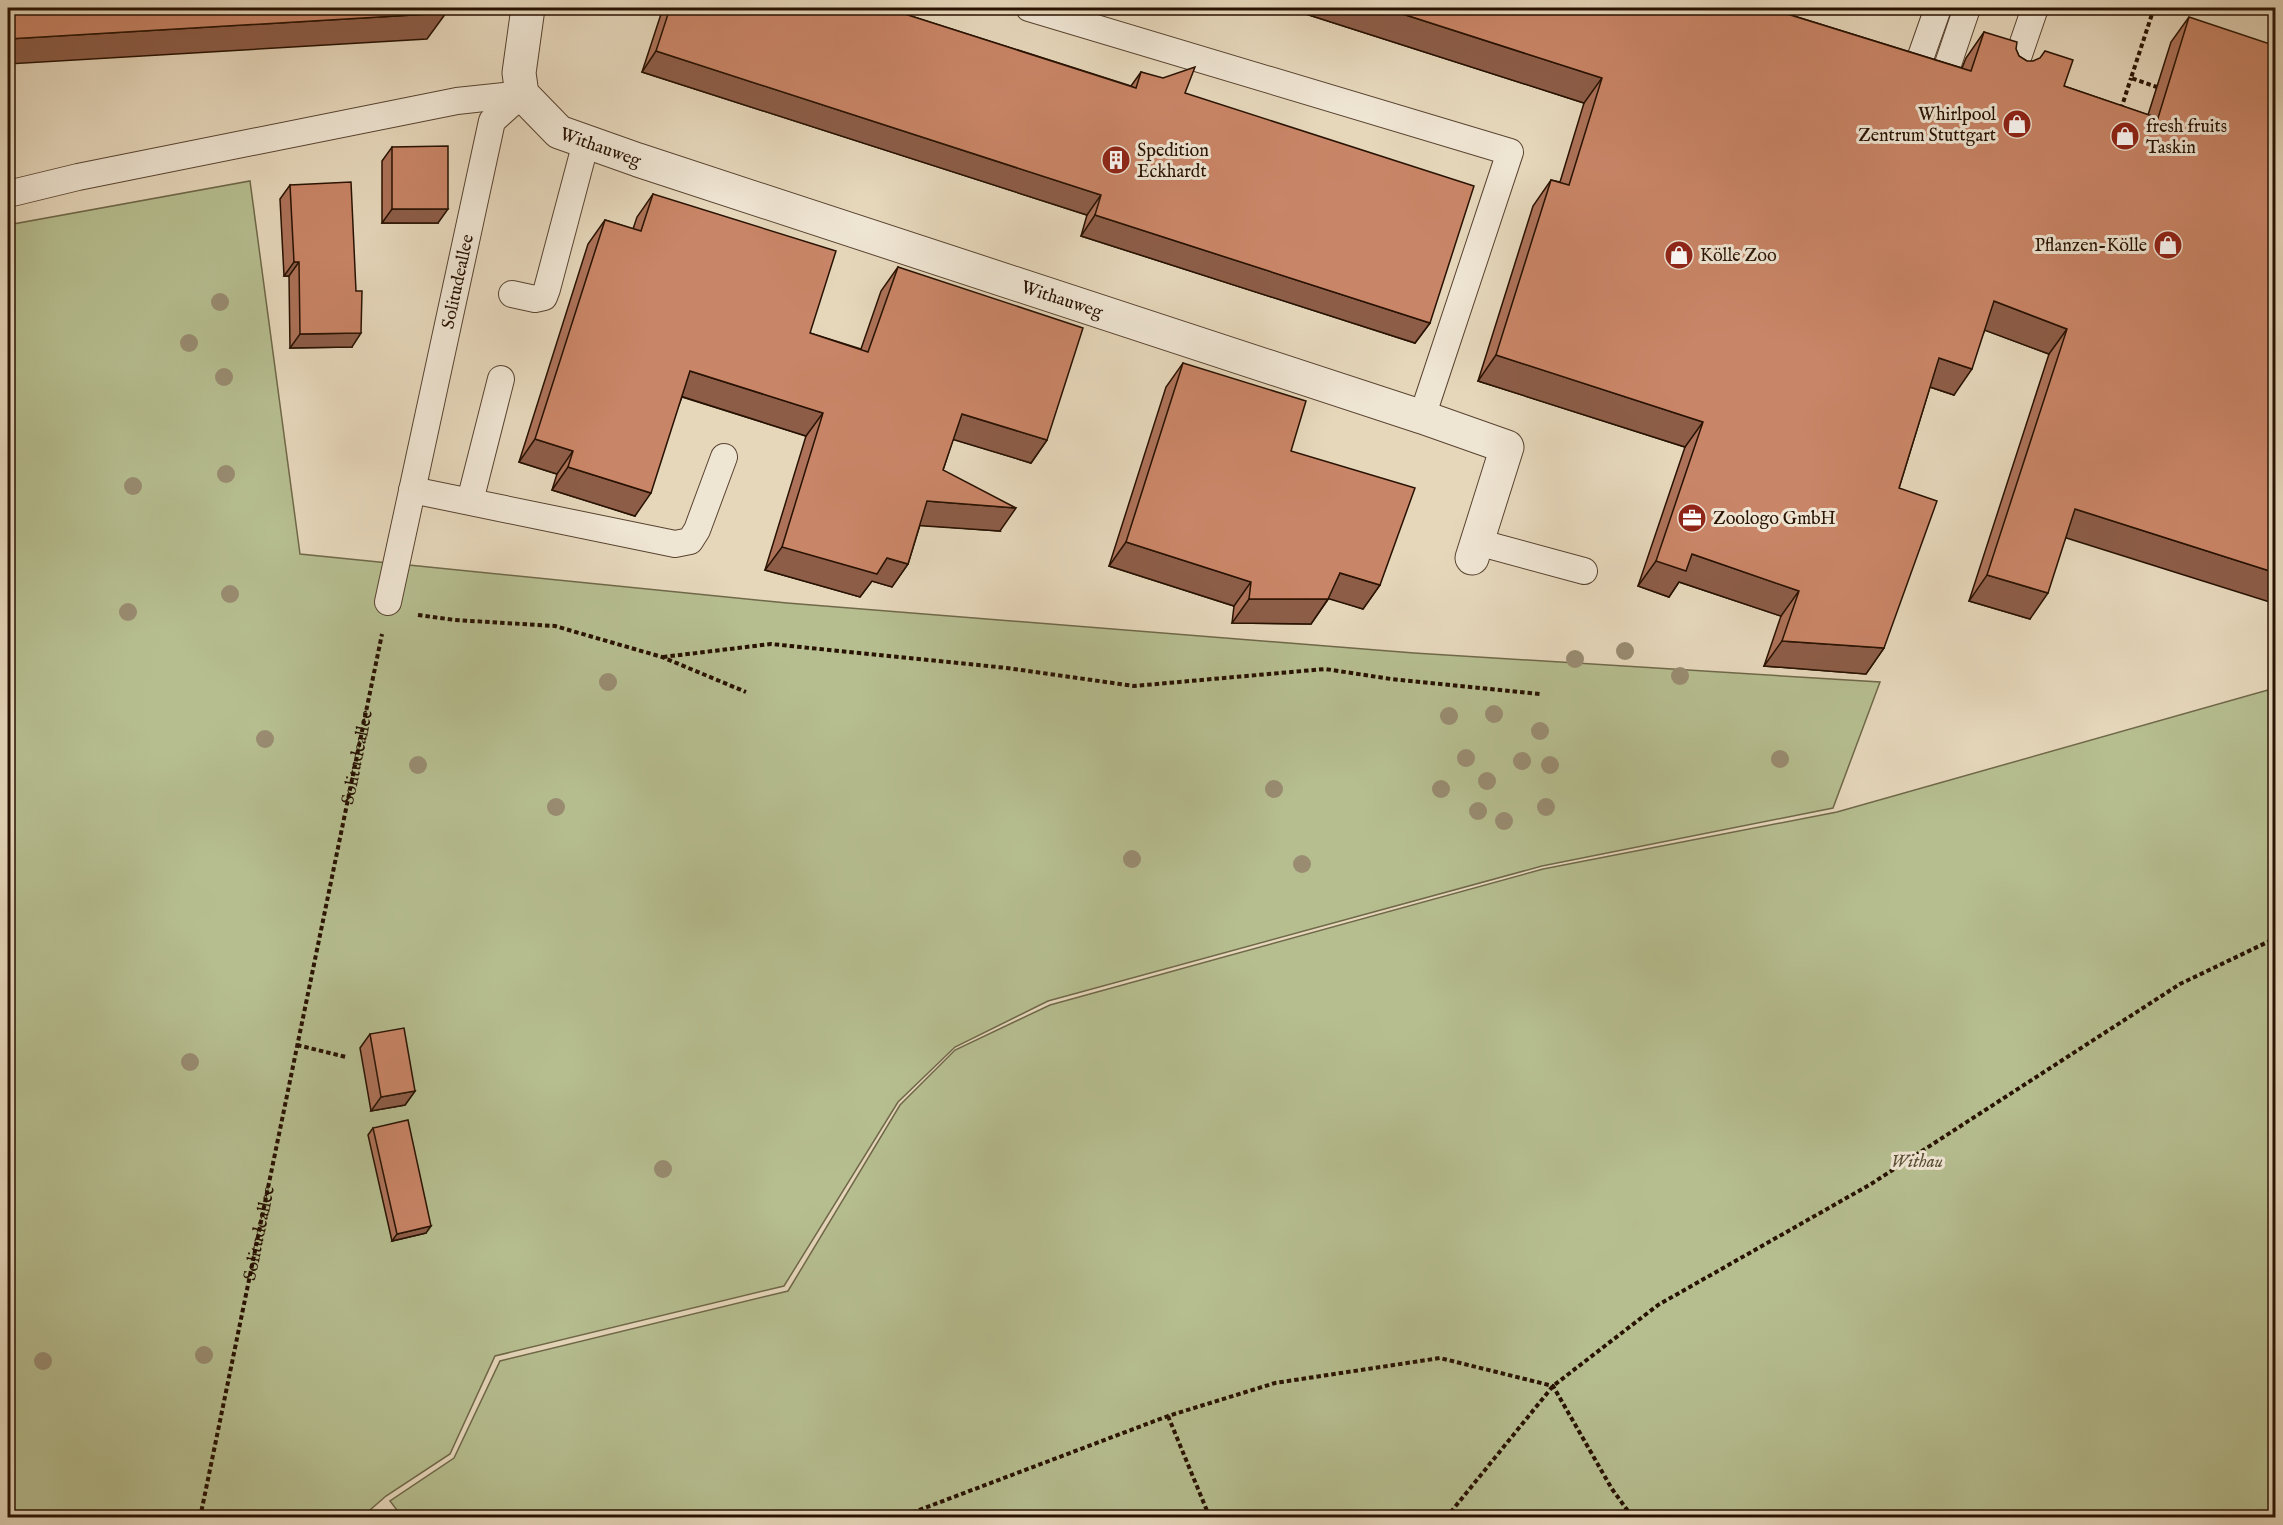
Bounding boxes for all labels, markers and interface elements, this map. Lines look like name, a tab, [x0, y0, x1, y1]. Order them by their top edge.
place label: Whirlpool Zentrum Stuttgart	[1858, 104, 1996, 148]
shop icon: Whirlpool Zentrum Stuttgart	[2001, 108, 2033, 140]
place label: fresh fruits Taskin	[2146, 116, 2227, 160]
shop icon: fresh fruits Taskin	[2109, 120, 2141, 152]
street label: Withauweg	[556, 123, 644, 173]
place label: Spedition Eckhardt	[1137, 140, 1209, 184]
building icon: Spedition Eckhardt	[1100, 144, 1132, 176]
shop icon: Pflanzen-Kölle	[2152, 229, 2184, 261]
street label: Solitudeallee	[437, 232, 480, 331]
place label: Pflanzen-Kölle	[2034, 235, 2147, 258]
shop icon: Kölle Zoo	[1663, 239, 1695, 271]
place label: Kölle Zoo	[1700, 245, 1777, 268]
street label: Withauweg	[1018, 276, 1106, 325]
office icon: Zoologo GmbH	[1676, 502, 1708, 534]
place label: Zoologo GmbH	[1713, 508, 1836, 531]
street label: Solitudeallee	[337, 708, 379, 807]
park label: Withau	[1891, 1151, 1943, 1174]
street label: Solitudeallee	[239, 1184, 281, 1283]

